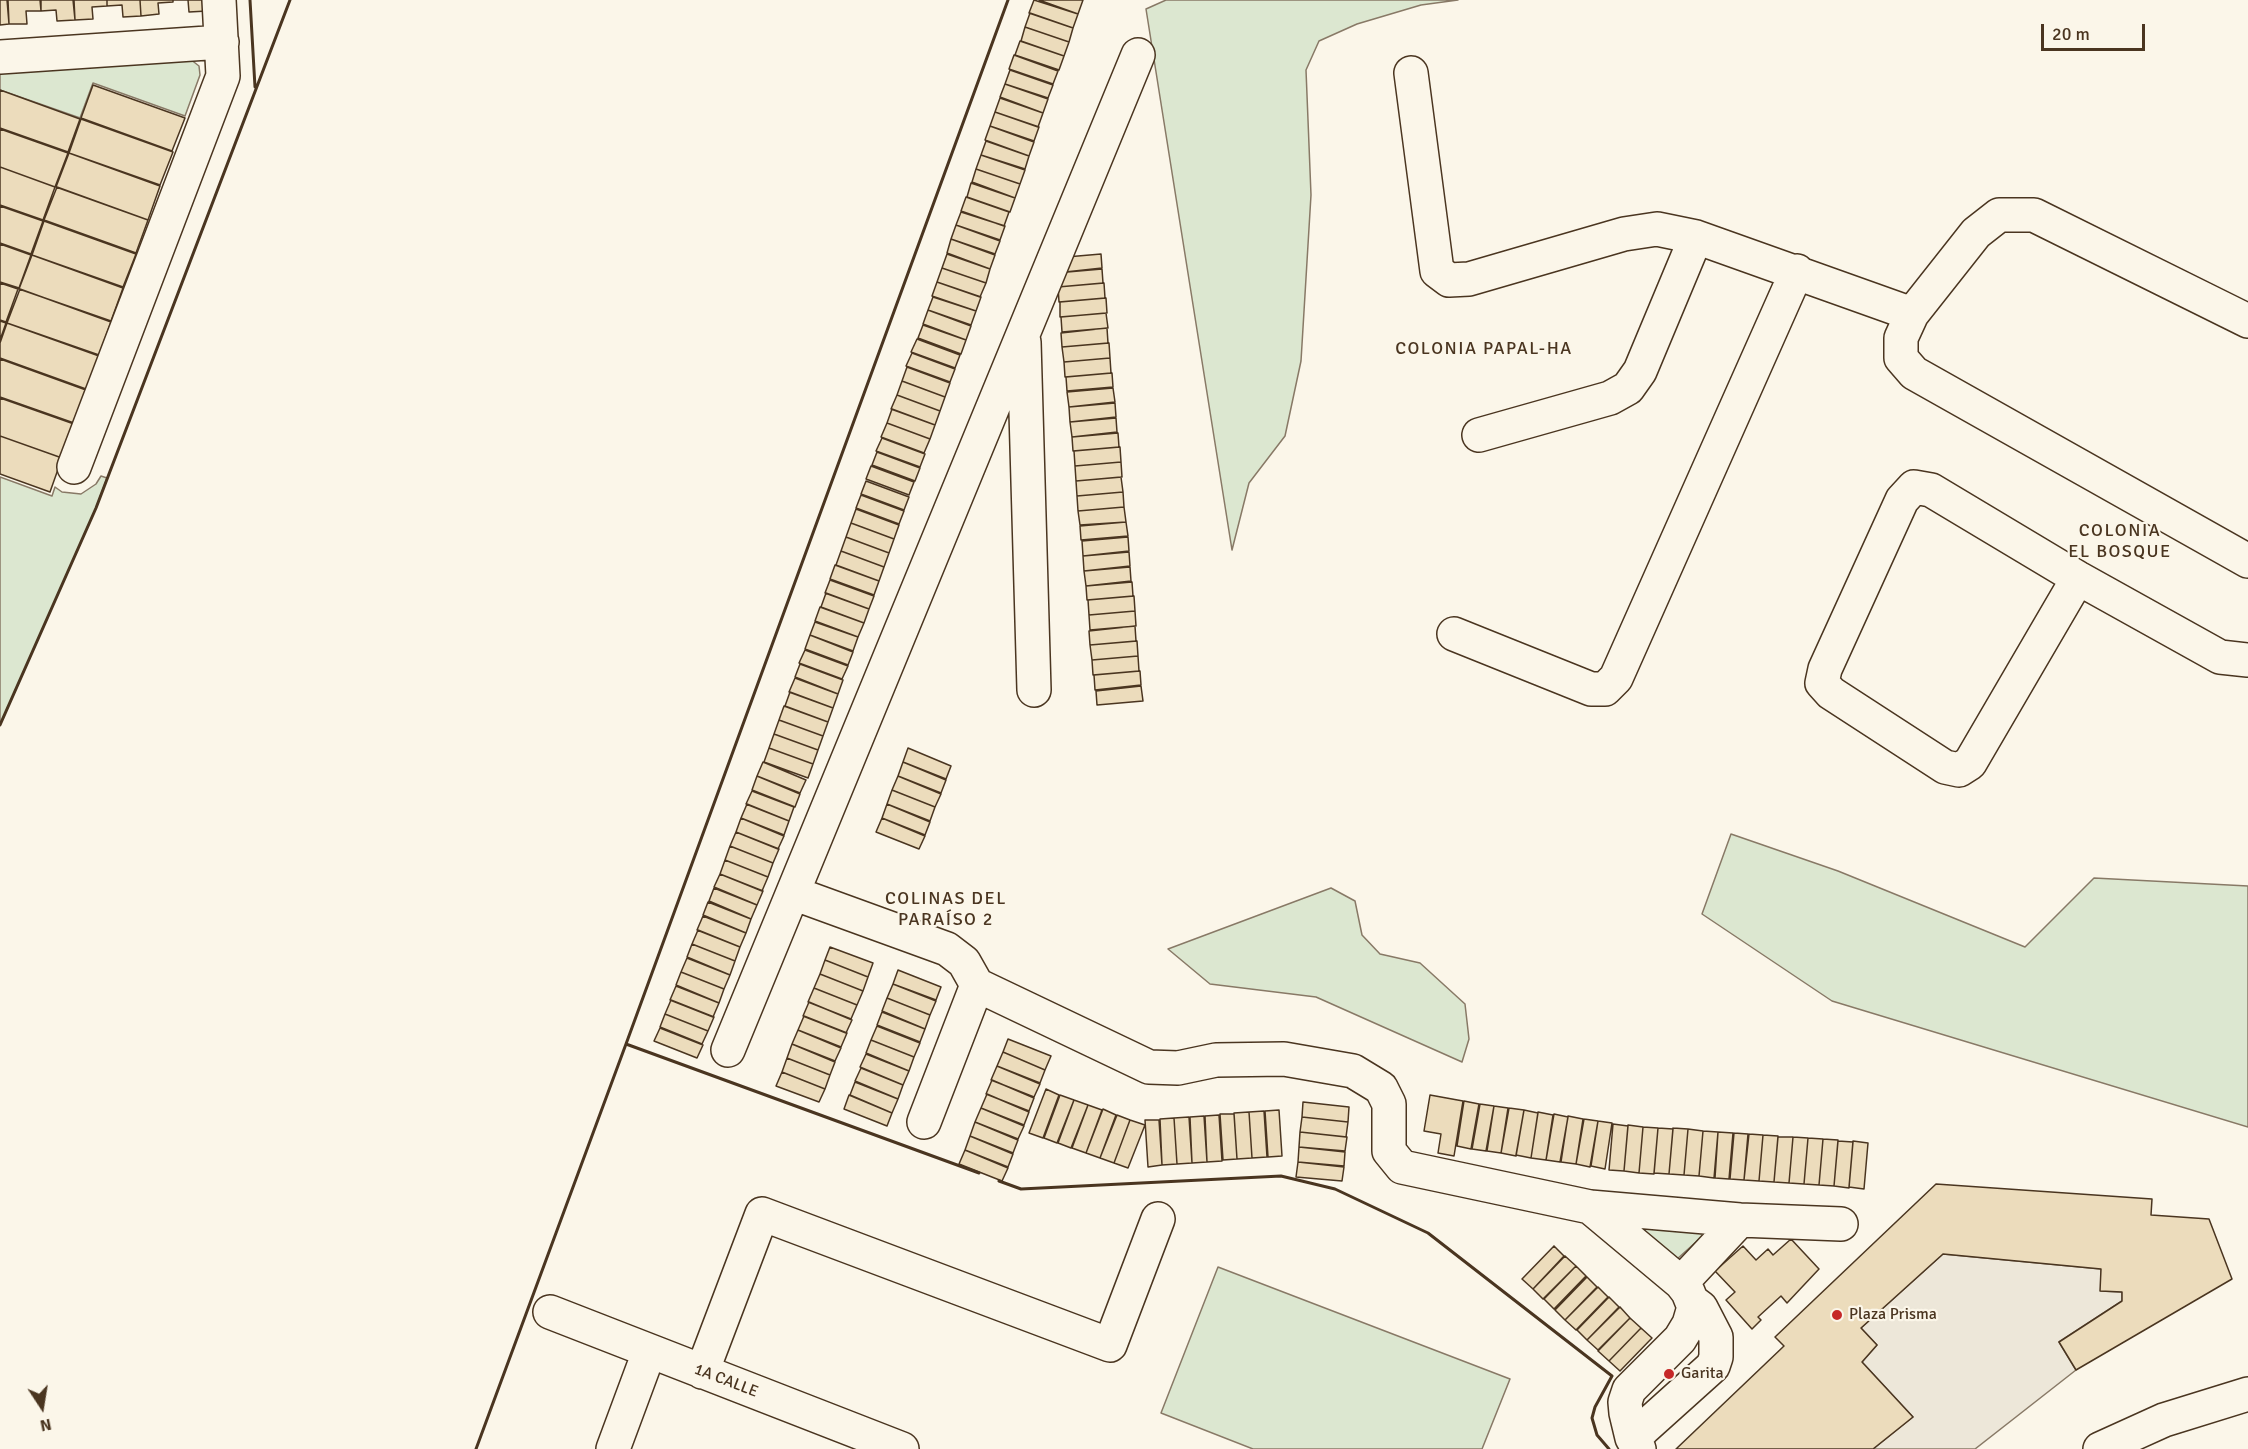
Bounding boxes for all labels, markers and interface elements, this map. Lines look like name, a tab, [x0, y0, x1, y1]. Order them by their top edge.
scale bar	[2044, 12, 2148, 50]
text: 20 m	[2052, 23, 2090, 45]
district label: COLONIA PAPAL-HA	[1395, 338, 1573, 360]
district label: COLONIA EL BOSQUE	[2068, 520, 2172, 562]
district label: COLINAS DEL PARAÍSO 2	[885, 888, 1007, 930]
place label: Plaza Prisma	[1849, 1305, 1937, 1325]
marker: Plaza Prisma	[1830, 1308, 1844, 1322]
street label: 1A CALLE	[691, 1360, 761, 1402]
place label: Garita	[1681, 1364, 1724, 1384]
marker: Garita	[1662, 1367, 1676, 1381]
north arrow	[12, 1377, 72, 1437]
text: N	[38, 1414, 53, 1436]

